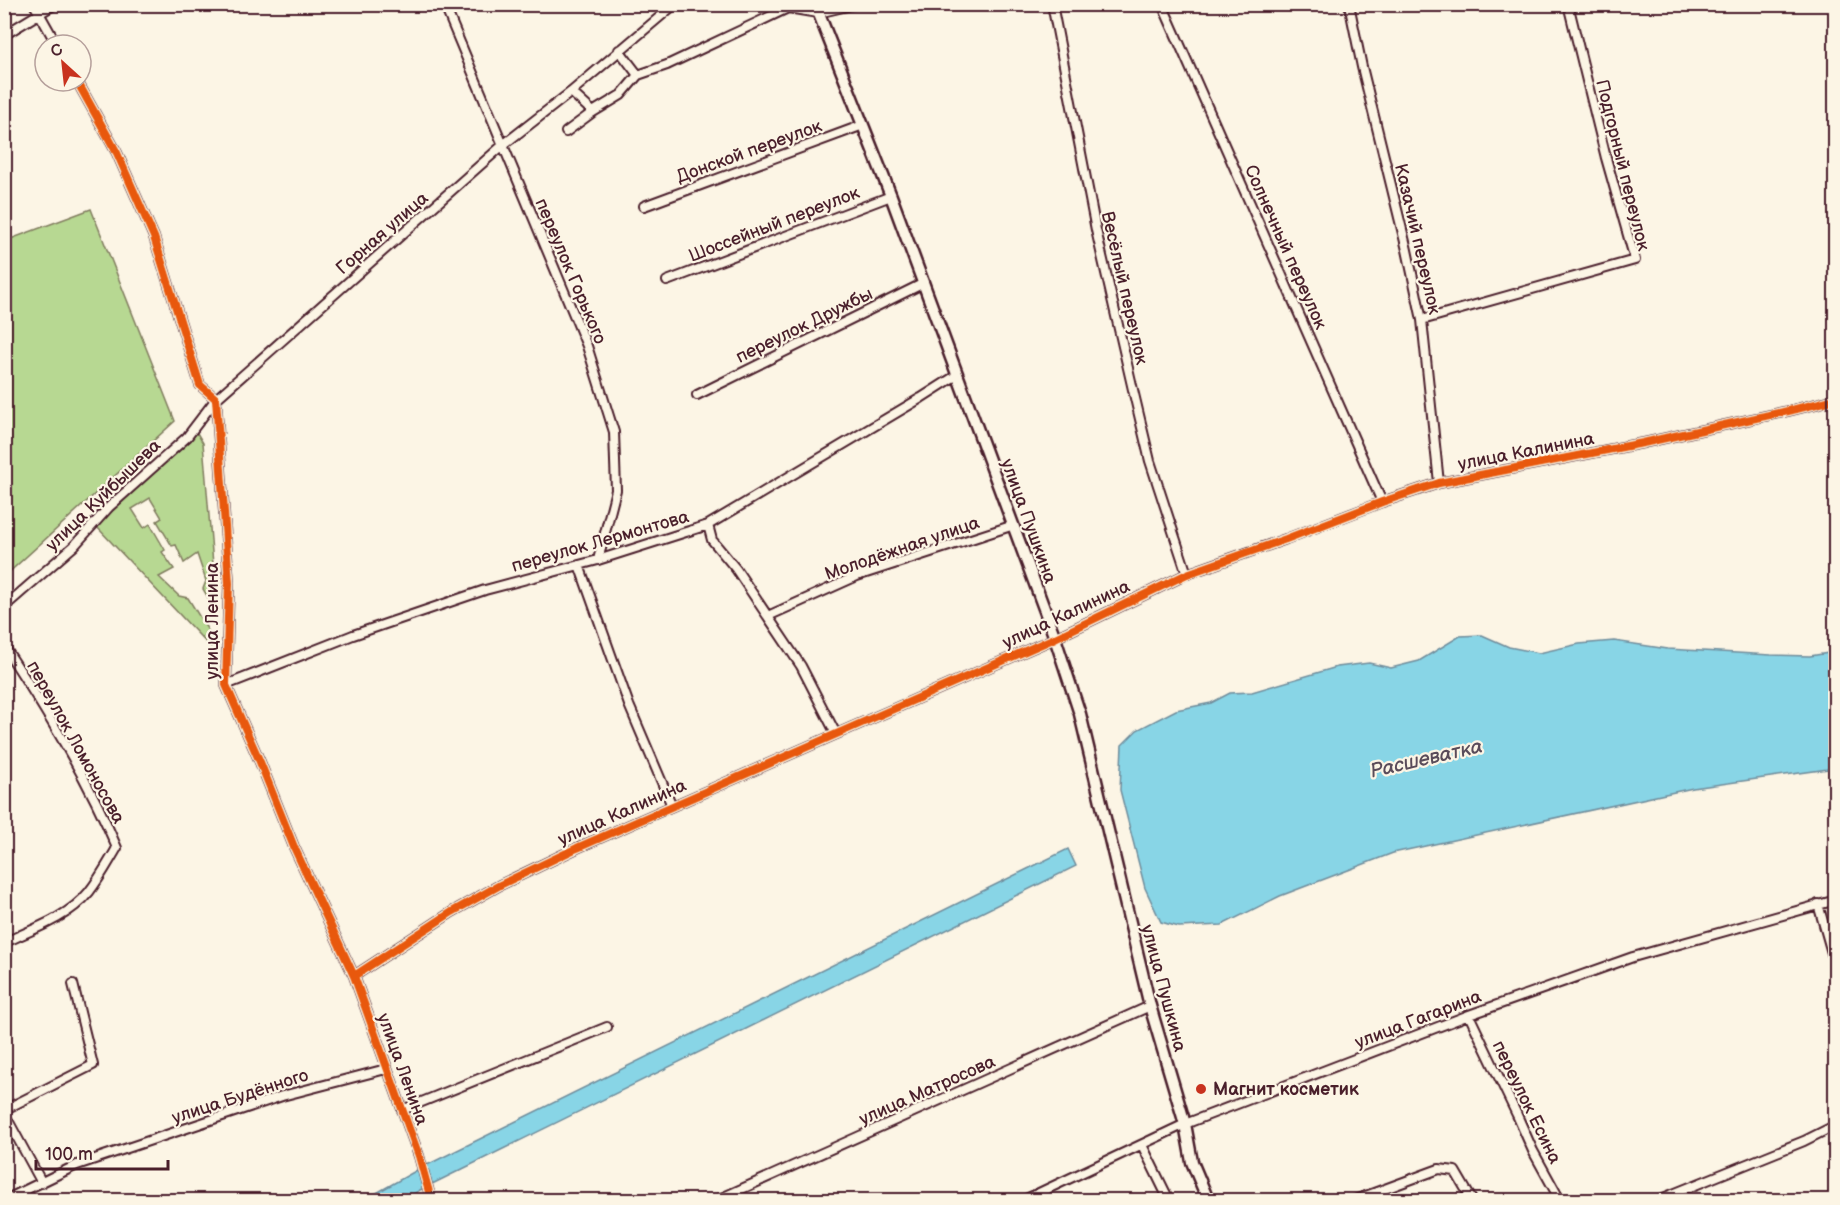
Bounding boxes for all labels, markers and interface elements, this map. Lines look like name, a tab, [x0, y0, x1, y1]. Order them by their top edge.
north arrow	[33, 33, 93, 93]
text: С	[48, 40, 66, 62]
street label: Подгорный переулок	[1591, 77, 1654, 253]
street label: Донской переулок	[674, 115, 825, 188]
street label: Солнечный переулок	[1240, 162, 1331, 333]
street label: Казачий переулок	[1390, 162, 1445, 317]
street label: Шоссейный переулок	[686, 182, 863, 267]
street label: Горная улица	[332, 188, 433, 279]
street label: переулок Горького	[530, 195, 611, 347]
street label: Весёлый переулок	[1097, 209, 1152, 367]
street label: переулок Дружбы	[732, 283, 876, 368]
street label: улица Калинина	[1456, 428, 1596, 475]
street label: улица Куйбышева	[42, 435, 165, 556]
street label: улица Пушкина	[996, 456, 1061, 587]
street label: переулок Лермонтова	[509, 506, 692, 577]
street label: Молодёжная улица	[822, 512, 983, 585]
street label: улица Ленина	[202, 562, 223, 680]
street label: улица Калинина	[999, 576, 1134, 653]
street label: переулок Ломоносова	[22, 657, 129, 828]
water label: Расшеватка	[1368, 734, 1485, 784]
street label: улица Калинина	[555, 775, 690, 850]
street label: улица Пушкина	[1136, 922, 1191, 1054]
street label: улица Гагарина	[1352, 986, 1485, 1053]
street label: улица Ленина	[373, 1011, 433, 1128]
street label: переулок Есина	[1488, 1037, 1566, 1168]
street label: улица Матросова	[856, 1051, 999, 1130]
street label: улица Будённого	[169, 1065, 311, 1128]
place label: Магнит косметик	[1213, 1079, 1359, 1100]
marker: Магнит косметик	[1194, 1082, 1208, 1096]
scale bar	[36, 1133, 168, 1171]
text: 100 m	[45, 1144, 93, 1165]

